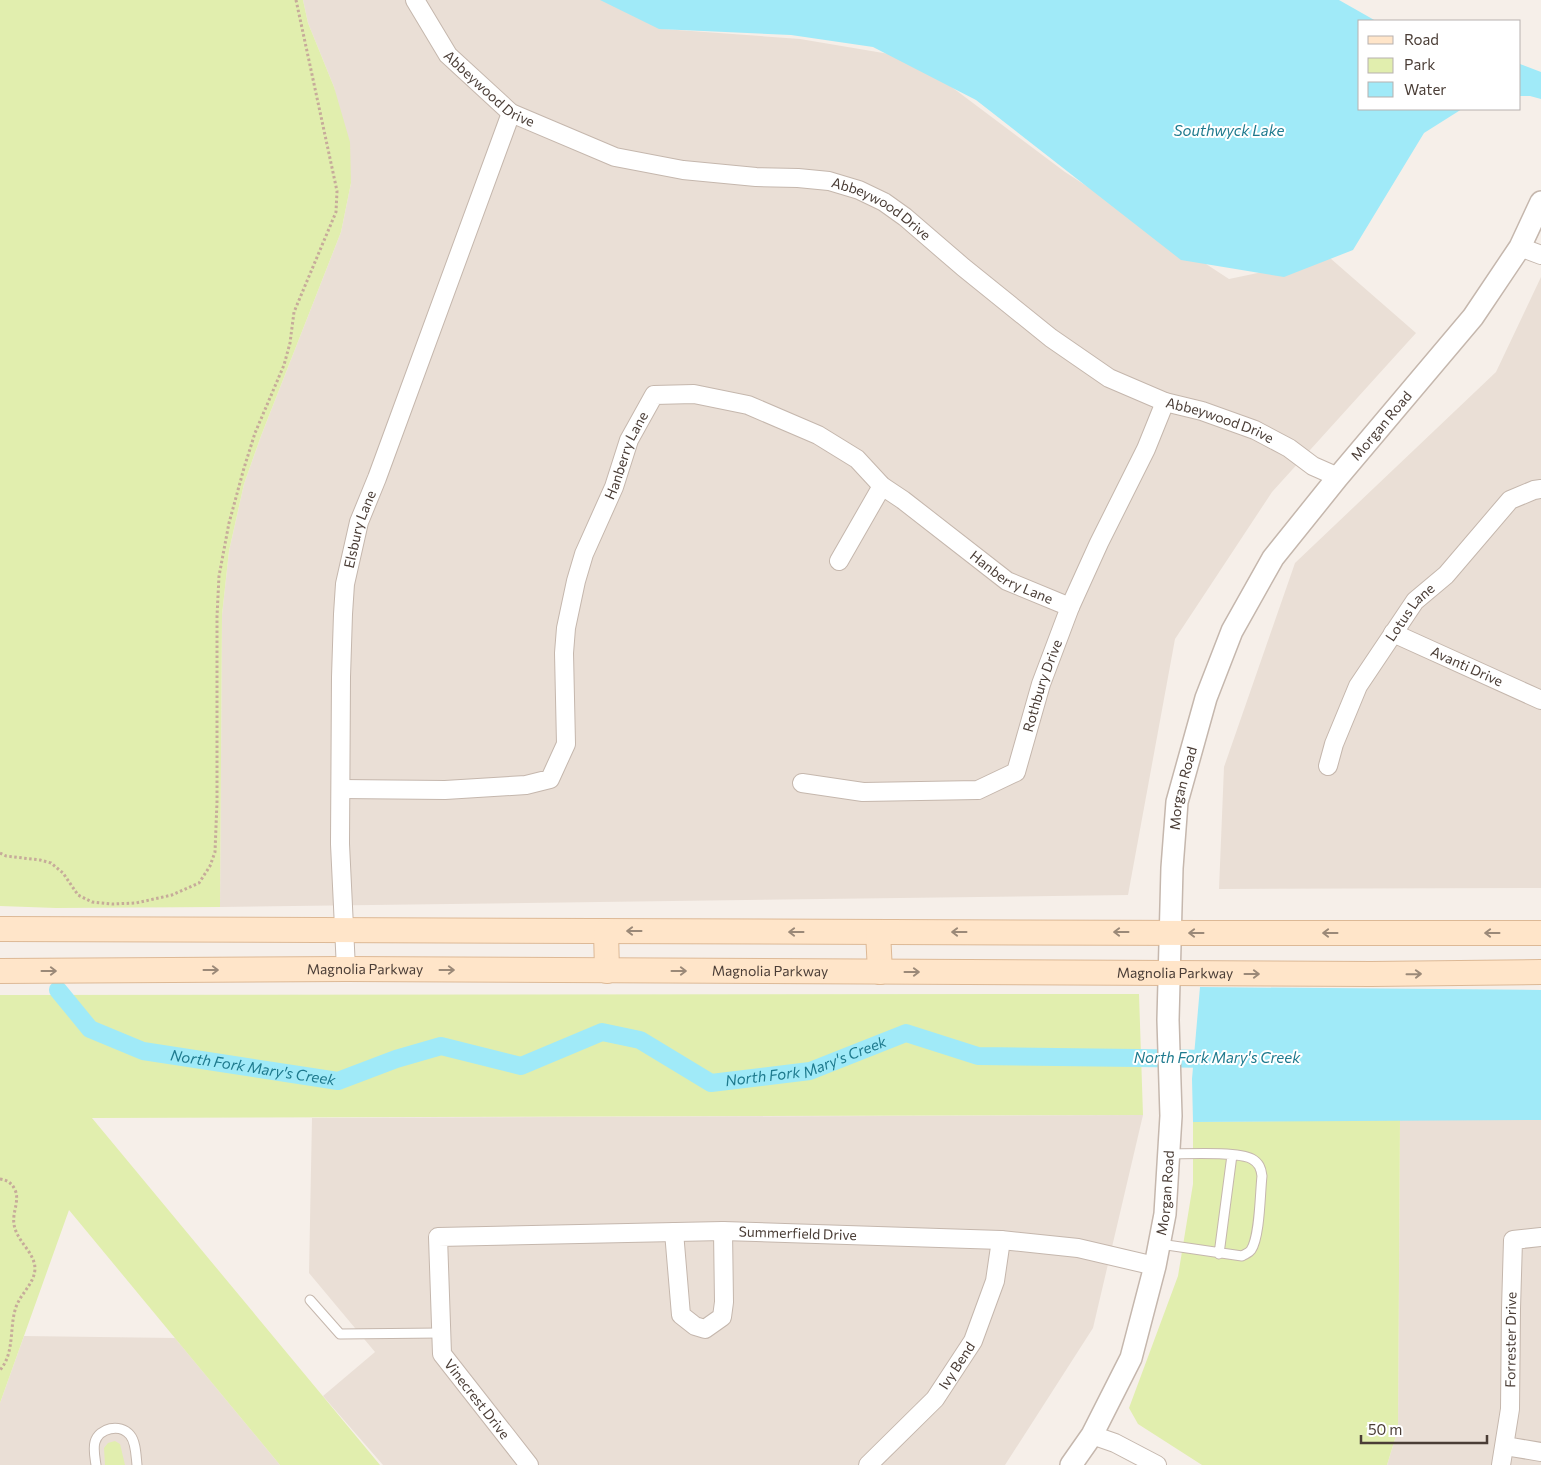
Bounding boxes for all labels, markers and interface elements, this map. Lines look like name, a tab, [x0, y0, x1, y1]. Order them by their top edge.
legend	[1358, 20, 1521, 110]
text: Road	[1404, 30, 1439, 48]
street label: Abbeywood Drive	[441, 47, 537, 130]
text: Park	[1404, 55, 1435, 73]
text: Water	[1404, 80, 1446, 98]
water label: Southwyck Lake	[1174, 121, 1284, 139]
street label: Abbeywood Drive	[830, 173, 935, 243]
street label: Morgan Road	[1347, 387, 1415, 464]
street label: Abbeywood Drive	[1164, 394, 1277, 446]
street label: Hanberry Lane	[601, 408, 651, 502]
street label: Elsbury Lane	[340, 488, 379, 570]
street label: Hanberry Lane	[967, 547, 1056, 607]
street label: Lotus Lane	[1381, 579, 1438, 644]
street label: Rothbury Drive	[1019, 637, 1065, 734]
street label: Avanti Drive	[1428, 642, 1506, 690]
street label: Morgan Road	[1166, 744, 1200, 831]
one-way arrow	[626, 926, 642, 936]
one-way arrow	[789, 927, 805, 937]
one-way arrow	[951, 927, 968, 937]
one-way arrow	[1114, 927, 1130, 937]
one-way arrow	[1188, 928, 1204, 938]
one-way arrow	[1322, 928, 1338, 938]
one-way arrow	[1485, 928, 1501, 938]
street label: Magnolia Parkway	[307, 960, 423, 977]
street label: Magnolia Parkway	[712, 962, 828, 979]
street label: Magnolia Parkway	[1117, 964, 1233, 981]
one-way arrow	[202, 965, 219, 975]
one-way arrow	[438, 965, 455, 975]
one-way arrow	[40, 966, 56, 976]
one-way arrow	[671, 966, 687, 976]
one-way arrow	[904, 967, 920, 977]
one-way arrow	[1244, 969, 1260, 979]
one-way arrow	[1406, 969, 1422, 979]
water label: North Fork Mary's Creek	[724, 1031, 890, 1089]
water label: North Fork Mary's Creek	[169, 1045, 338, 1089]
water label: North Fork Mary's Creek	[1134, 1048, 1301, 1066]
street label: Morgan Road	[1152, 1150, 1177, 1237]
street label: Summerfield Drive	[738, 1223, 857, 1243]
street label: Forrester Drive	[1501, 1291, 1519, 1388]
street label: Ivy Bend	[935, 1338, 978, 1392]
street label: Vinecrest Drive	[441, 1355, 514, 1442]
scale bar	[1361, 1412, 1487, 1444]
text: 50 m	[1368, 1420, 1402, 1438]

